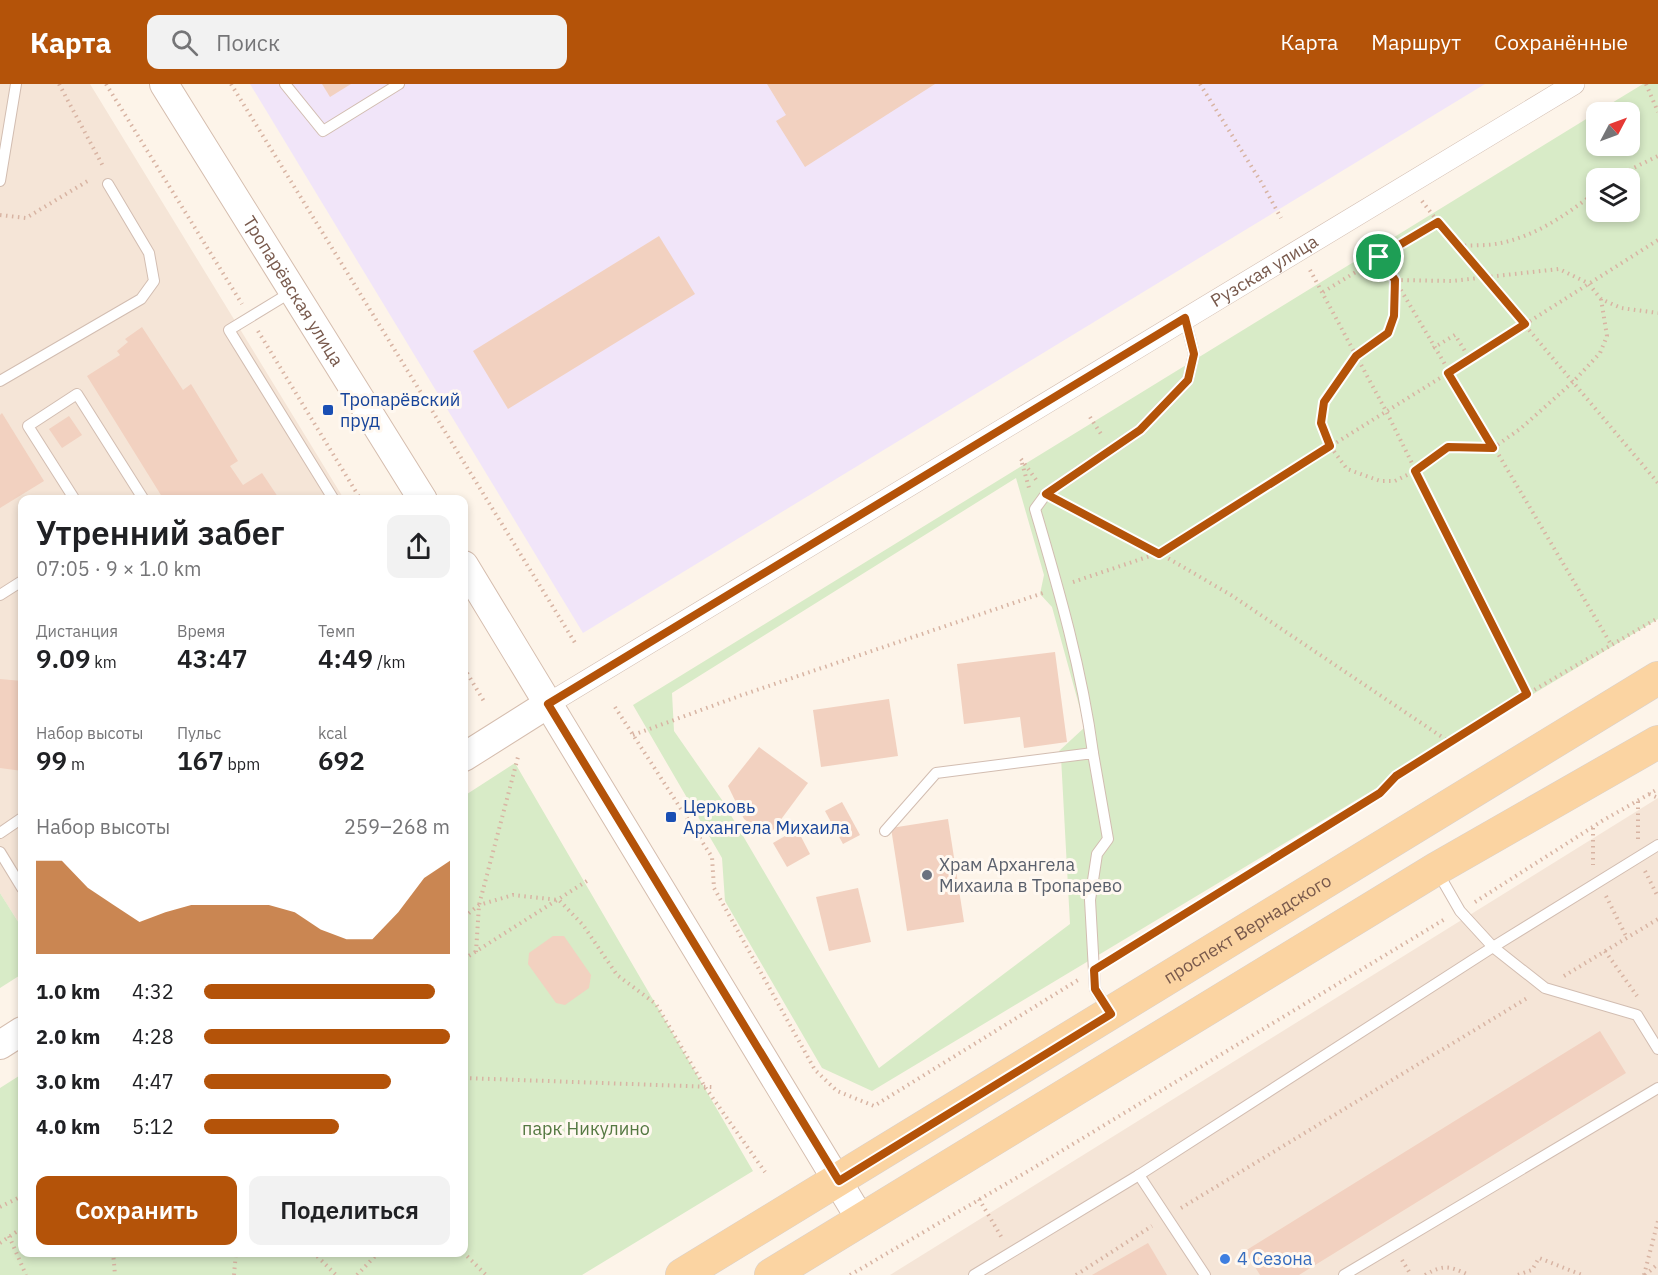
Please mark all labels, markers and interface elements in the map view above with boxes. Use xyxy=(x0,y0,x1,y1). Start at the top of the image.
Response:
search box xyxy=(147,15,567,69)
text: Карта xyxy=(30,24,111,61)
icon: search xyxy=(168,26,201,59)
text: Поиск xyxy=(216,28,280,57)
text: Карта xyxy=(1280,28,1338,56)
text: Маршрут xyxy=(1371,28,1461,56)
text: Сохранённые xyxy=(1494,28,1628,56)
north arrow xyxy=(1586,102,1640,156)
map controls xyxy=(1586,102,1640,222)
button: layers xyxy=(1586,168,1640,222)
street label: Тропарёвская улица xyxy=(238,212,349,371)
street label: Рузская улица xyxy=(1206,229,1322,312)
pin xyxy=(1353,231,1404,282)
icon: arrive xyxy=(1362,240,1395,273)
place label: Тропарёвский пруд xyxy=(340,388,460,432)
marker: Тропарёвский пруд xyxy=(321,403,335,417)
text: Утренний забег xyxy=(36,511,285,554)
button: share xyxy=(387,515,450,578)
text: 07:05 · 9 × 1.0 km xyxy=(36,555,201,582)
text: Дистанция xyxy=(36,621,118,641)
text: Время xyxy=(177,621,225,641)
text: Темп xyxy=(318,621,355,641)
text: 9.09 xyxy=(36,641,91,675)
text: 43:47 xyxy=(177,641,248,675)
text: 4:49 xyxy=(318,641,373,675)
text: km xyxy=(91,652,117,672)
text: /km xyxy=(373,652,405,672)
text: Набор высоты xyxy=(36,723,143,743)
text: Пульс xyxy=(177,723,221,743)
text: kcal xyxy=(318,723,347,743)
text: 99 xyxy=(36,743,67,777)
text: 167 xyxy=(177,743,224,777)
text: 692 xyxy=(318,743,365,777)
text: m xyxy=(67,754,85,774)
text: bpm xyxy=(224,754,260,774)
place label: Церковь Архангела Михаила xyxy=(683,795,850,839)
marker: Церковь Архангела Михаила xyxy=(664,810,678,824)
text: Набор высоты xyxy=(36,813,170,840)
text: 259–268 m xyxy=(344,813,450,840)
place label: Храм Архангела Михаила в Тропарево xyxy=(939,853,1122,897)
marker: Храм Архангела Михаила в Тропарево xyxy=(920,868,934,882)
street label: проспект Вернадского xyxy=(1159,869,1336,989)
text: 1.0 km xyxy=(36,978,100,1005)
text: 4:32 xyxy=(132,978,174,1005)
text: 2.0 km xyxy=(36,1023,100,1050)
text: 4:28 xyxy=(132,1023,174,1050)
text: 3.0 km xyxy=(36,1068,100,1095)
text: 4:47 xyxy=(132,1068,174,1095)
text: 4.0 km xyxy=(36,1113,100,1140)
text: 5:12 xyxy=(132,1113,174,1140)
park label: парк Никулино xyxy=(522,1117,650,1140)
button: Сохранить xyxy=(36,1176,237,1245)
button: Поделиться xyxy=(249,1176,450,1245)
place label: 4 Сезона xyxy=(1237,1247,1313,1270)
marker: 4 Сезона xyxy=(1218,1252,1232,1266)

